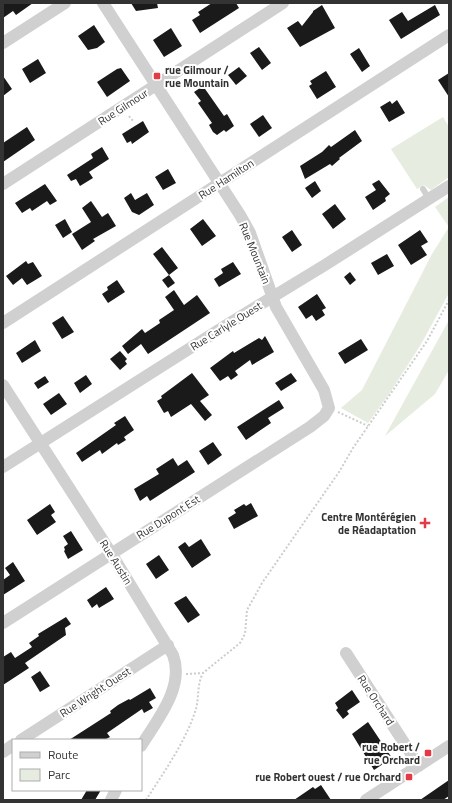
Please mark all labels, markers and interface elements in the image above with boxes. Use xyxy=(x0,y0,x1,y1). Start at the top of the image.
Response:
place label: rue Gilmour / rue Mountain xyxy=(165,62,229,91)
marker: rue Gilmour / rue Mountain xyxy=(152,71,162,81)
street label: Rue Gilmour xyxy=(95,85,151,129)
street label: Rue Hamilton xyxy=(195,155,257,203)
street label: Rue Mountain xyxy=(235,220,275,286)
street label: Rue Carlyle Ouest xyxy=(187,297,265,354)
street label: Rue Dupont Est xyxy=(133,491,203,543)
place label: Centre Montérégien de Réadaptation xyxy=(321,509,416,538)
marker: Centre Montérégien de Réadaptation xyxy=(419,517,431,529)
street label: Rue Austin xyxy=(96,536,136,588)
street label: Rue Wright Ouest xyxy=(56,663,134,721)
street label: Rue Orchard xyxy=(354,672,398,728)
legend xyxy=(12,739,142,791)
place label: rue Robert / rue Orchard xyxy=(362,739,420,768)
text: Route xyxy=(48,745,78,764)
marker: rue Robert / rue Orchard xyxy=(423,748,433,758)
text: Parc xyxy=(48,765,70,784)
place label: rue Robert ouest / rue Orchard xyxy=(255,769,401,785)
marker: rue Robert ouest / rue Orchard xyxy=(404,772,414,782)

